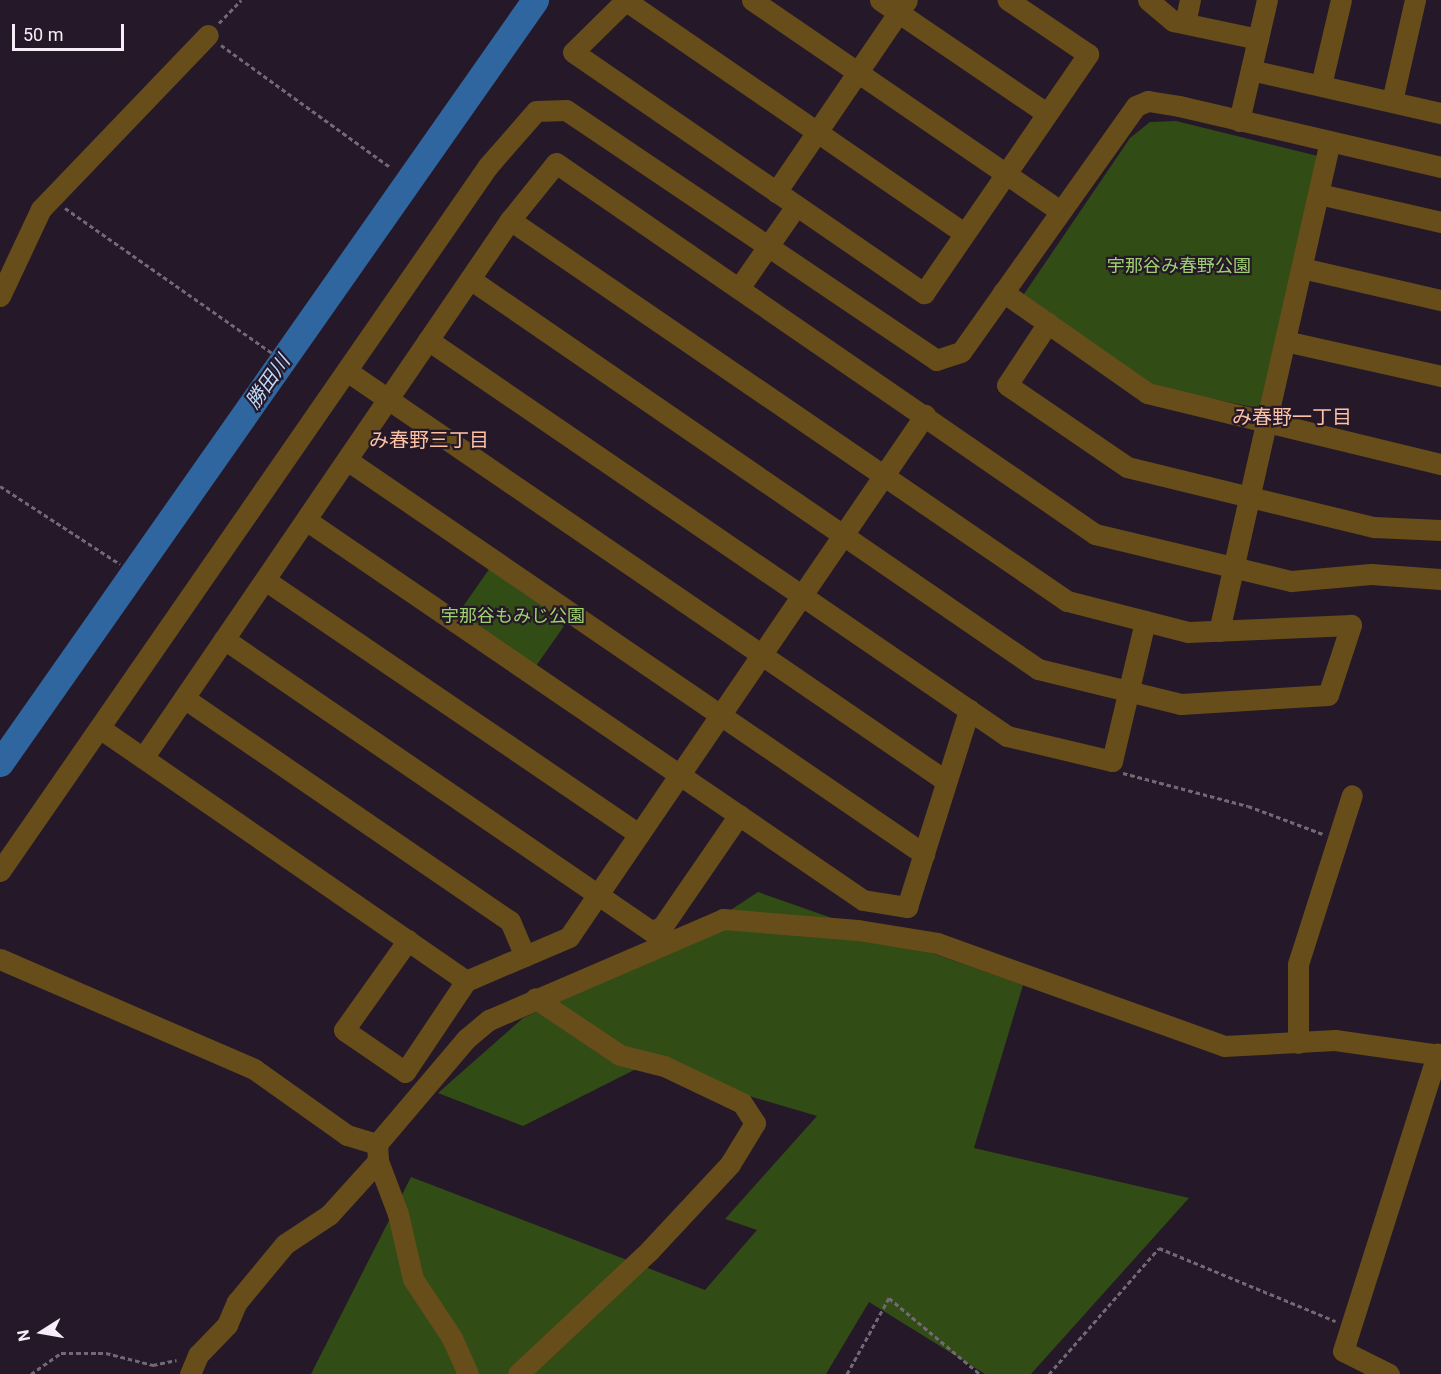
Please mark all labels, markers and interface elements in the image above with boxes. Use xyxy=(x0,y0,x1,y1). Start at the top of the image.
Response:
scale bar xyxy=(15,12,128,50)
text: 50 m xyxy=(23,24,63,45)
park label: 宇那谷み春野公園 xyxy=(1107,255,1251,277)
water label: 勝田川 xyxy=(241,351,295,413)
district label: み春野一丁目 xyxy=(1232,405,1352,429)
district label: み春野三丁目 xyxy=(369,428,489,452)
park label: 宇那谷もみじ公園 xyxy=(441,605,585,627)
north arrow xyxy=(12,1302,72,1362)
text: N xyxy=(13,1328,34,1343)

